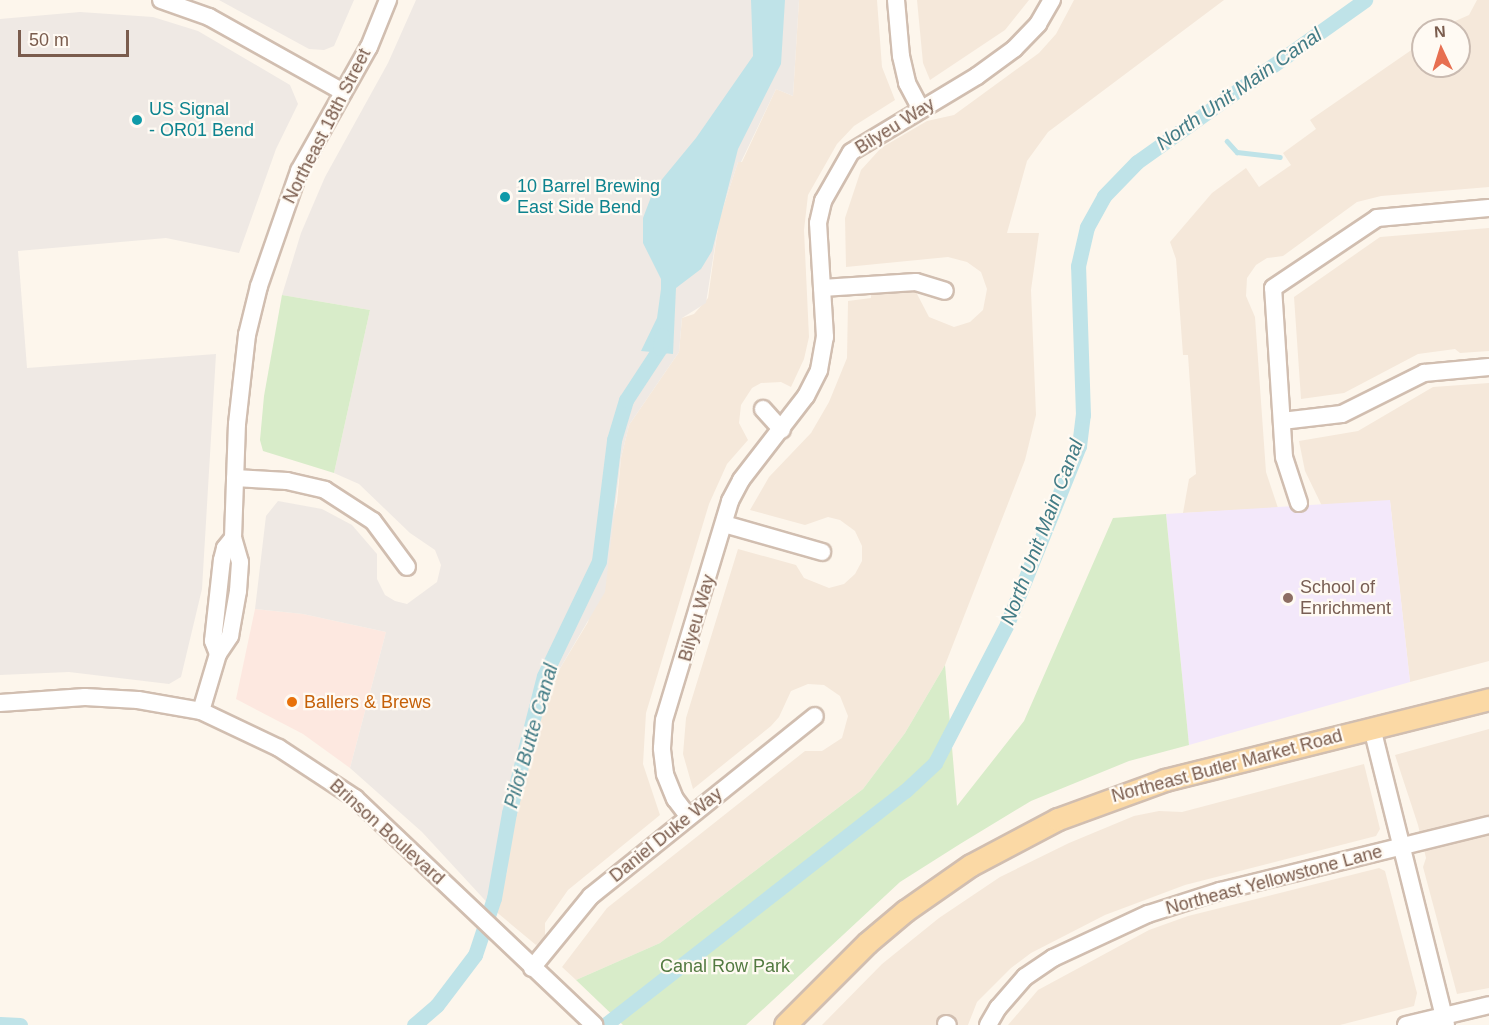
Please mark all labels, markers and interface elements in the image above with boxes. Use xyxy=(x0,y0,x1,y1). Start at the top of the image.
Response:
scale bar xyxy=(21,18,132,56)
north arrow xyxy=(1411,18,1471,78)
water label: North Unit Main Canal xyxy=(1152,23,1326,155)
text: N xyxy=(1433,23,1446,40)
text: 50 m xyxy=(29,30,69,50)
street label: Northeast 18th Street xyxy=(279,45,375,207)
street label: Bilyeu Way xyxy=(851,93,939,159)
place label: US Signal - OR01 Bend xyxy=(149,99,254,142)
marker: US Signal - OR01 Bend xyxy=(130,113,144,127)
place label: 10 Barrel Brewing East Side Bend xyxy=(517,176,660,219)
marker: 10 Barrel Brewing East Side Bend xyxy=(498,190,512,204)
water label: North Unit Main Canal xyxy=(996,436,1088,628)
street label: Bilyeu Way xyxy=(674,572,720,664)
place label: School of Enrichment xyxy=(1300,577,1391,620)
marker: School of Enrichment xyxy=(1281,591,1295,605)
water label: Pilot Butte Canal xyxy=(499,661,563,811)
place label: Ballers & Brews xyxy=(304,691,431,713)
marker: Ballers & Brews xyxy=(285,695,299,709)
street label: Northeast Butler Market Road xyxy=(1109,725,1345,807)
street label: Brinson Boulevard xyxy=(325,775,449,889)
street label: Daniel Duke Way xyxy=(605,783,727,887)
street label: Northeast Yellowstone Lane xyxy=(1163,841,1385,919)
park label: Canal Row Park xyxy=(660,955,790,977)

